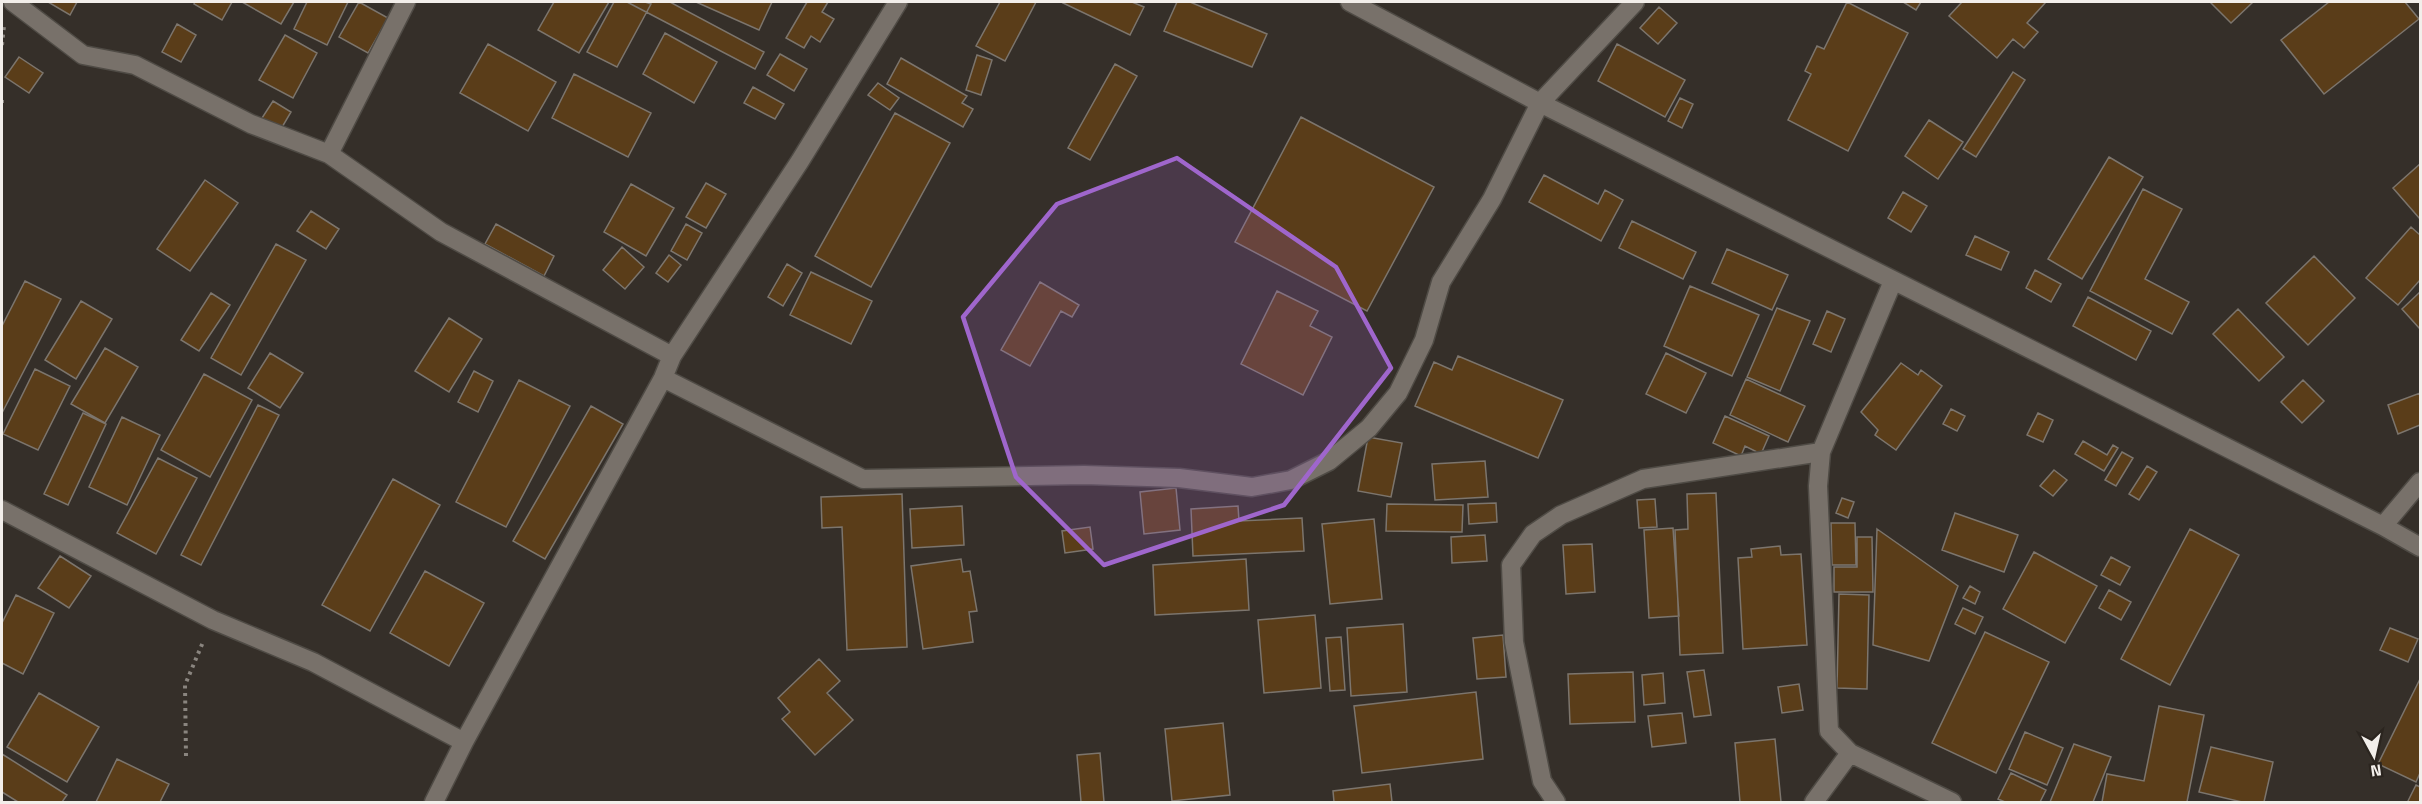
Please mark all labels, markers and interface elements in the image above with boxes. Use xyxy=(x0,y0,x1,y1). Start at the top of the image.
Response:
north arrow xyxy=(2344,726,2404,786)
text: N xyxy=(2369,758,2383,784)

